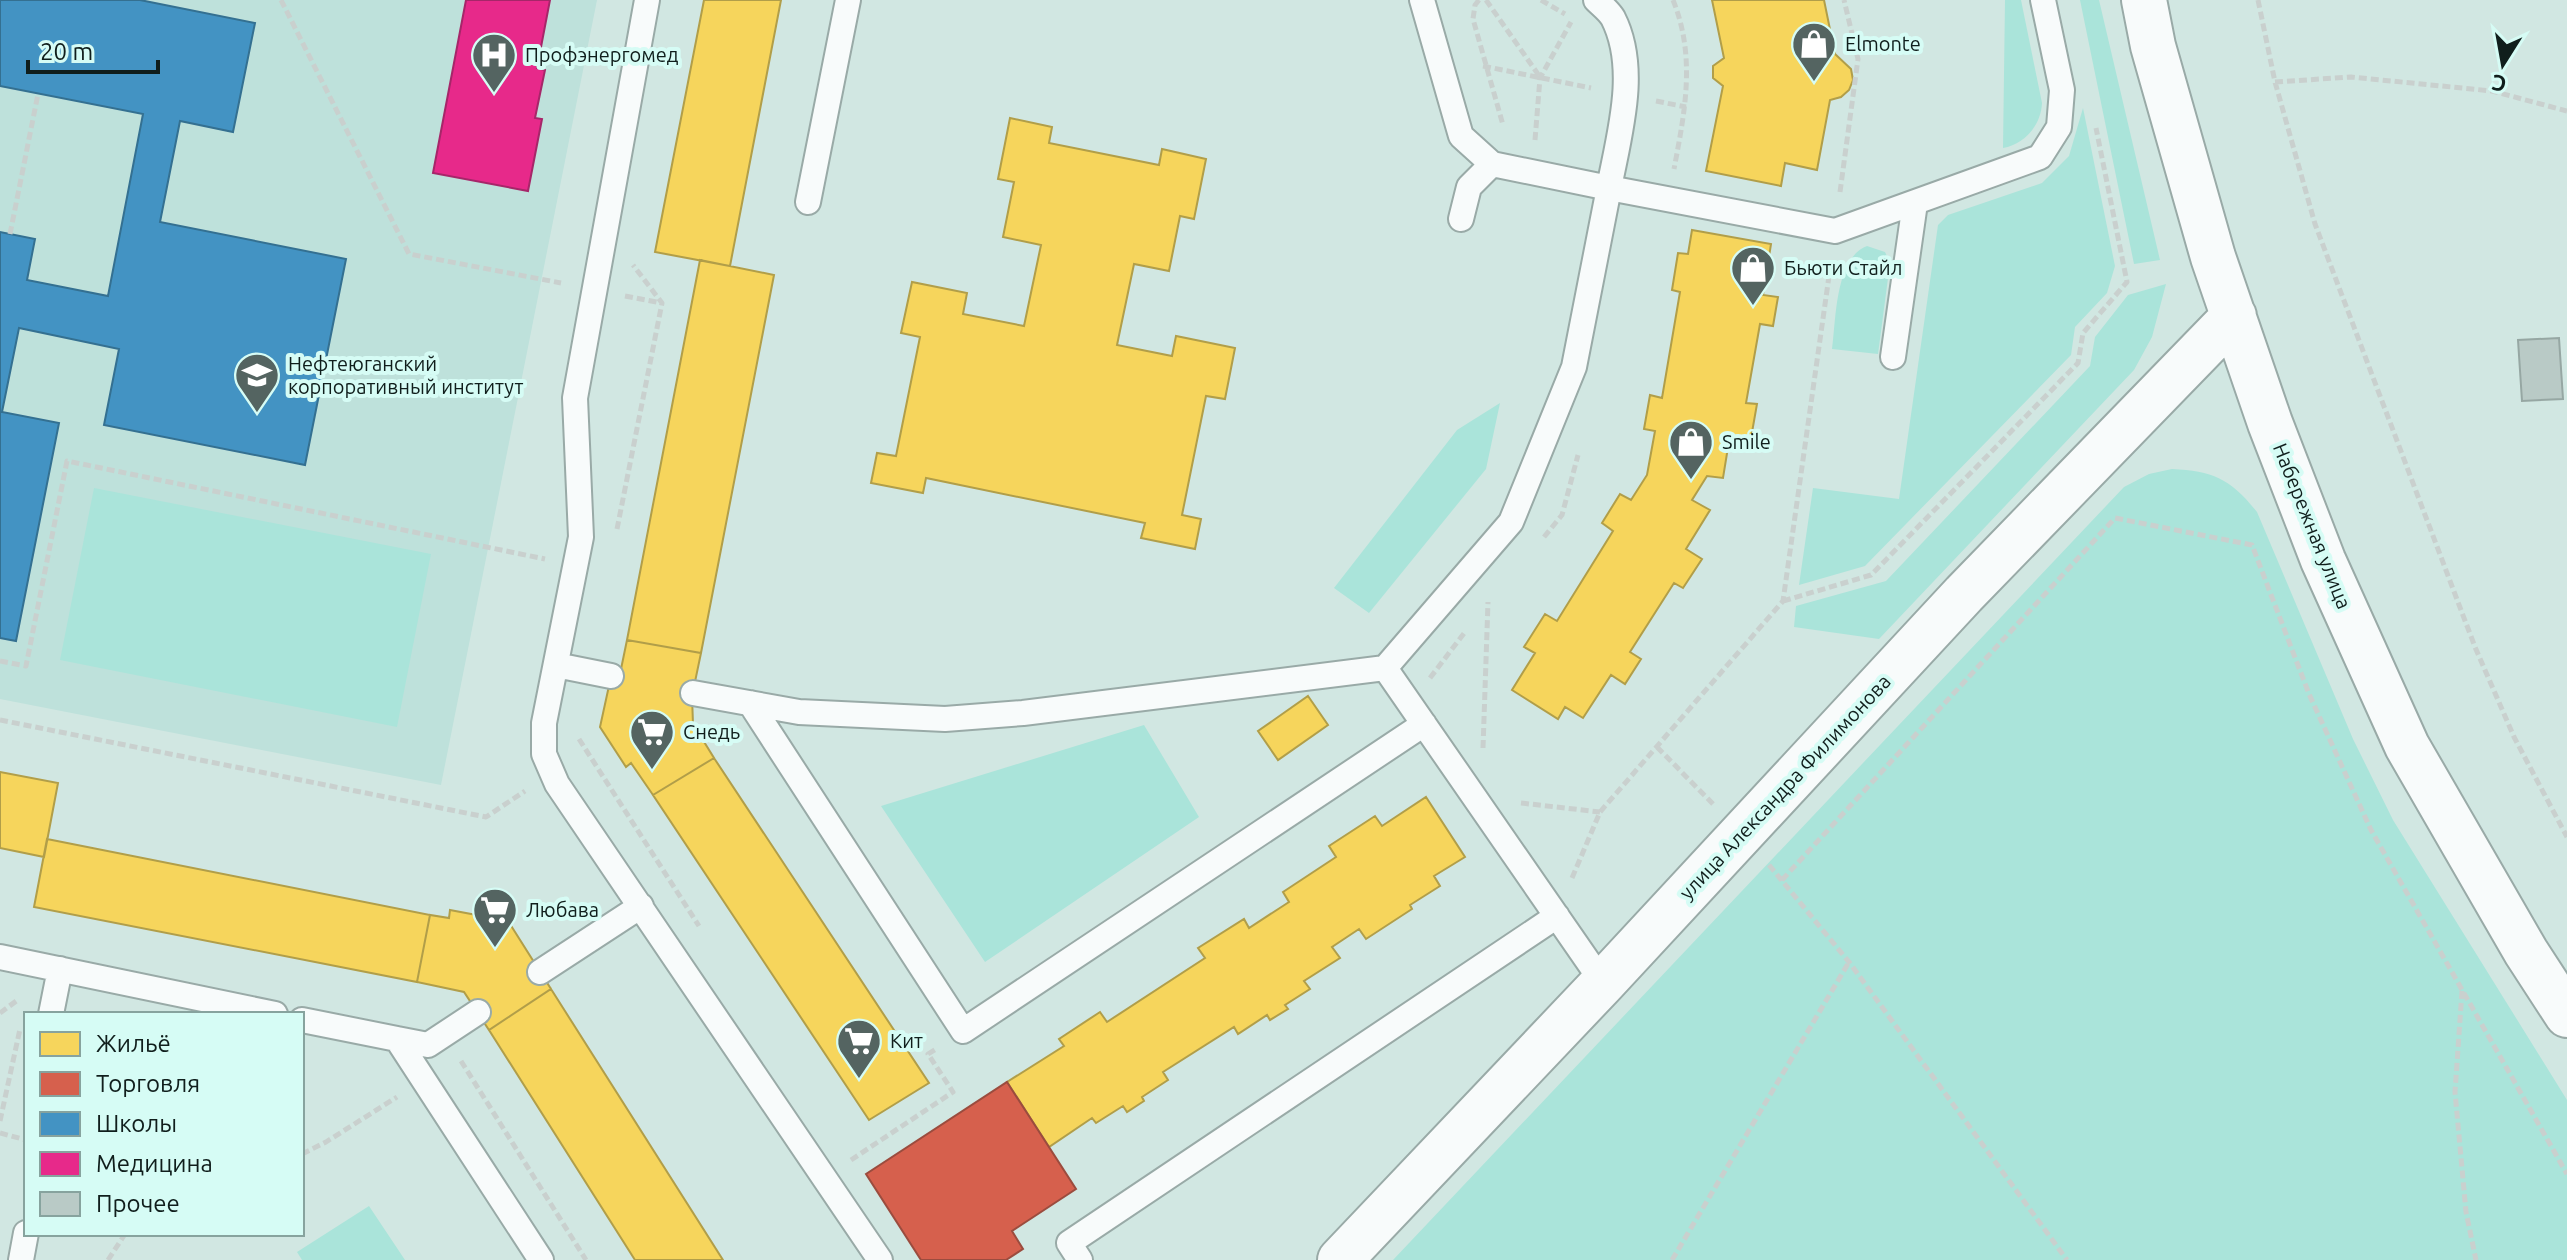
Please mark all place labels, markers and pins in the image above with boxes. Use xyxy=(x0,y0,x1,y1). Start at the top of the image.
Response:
shop icon: Elmonte xyxy=(1790,20,1838,83)
hospital icon: Профэнергомед xyxy=(470,31,518,94)
place label: Elmonte xyxy=(1845,32,1921,55)
place label: Профэнергомед xyxy=(525,43,679,66)
shop icon: Бьюти Стайл xyxy=(1729,244,1777,307)
place label: Бьюти Стайл xyxy=(1784,256,1902,279)
school or university icon: Нефтеюганский корпоративный институт xyxy=(233,351,281,414)
place label: Нефтеюганский корпоративный институт xyxy=(288,352,523,398)
shop icon: Smile xyxy=(1667,418,1715,481)
place label: Smile xyxy=(1722,430,1771,453)
supermarket icon: Снедь xyxy=(628,708,676,771)
place label: Снедь xyxy=(683,720,740,743)
supermarket icon: Любава xyxy=(471,886,519,949)
place label: Любава xyxy=(526,898,599,921)
supermarket icon: Кит xyxy=(835,1017,883,1080)
place label: Кит xyxy=(890,1029,923,1052)

